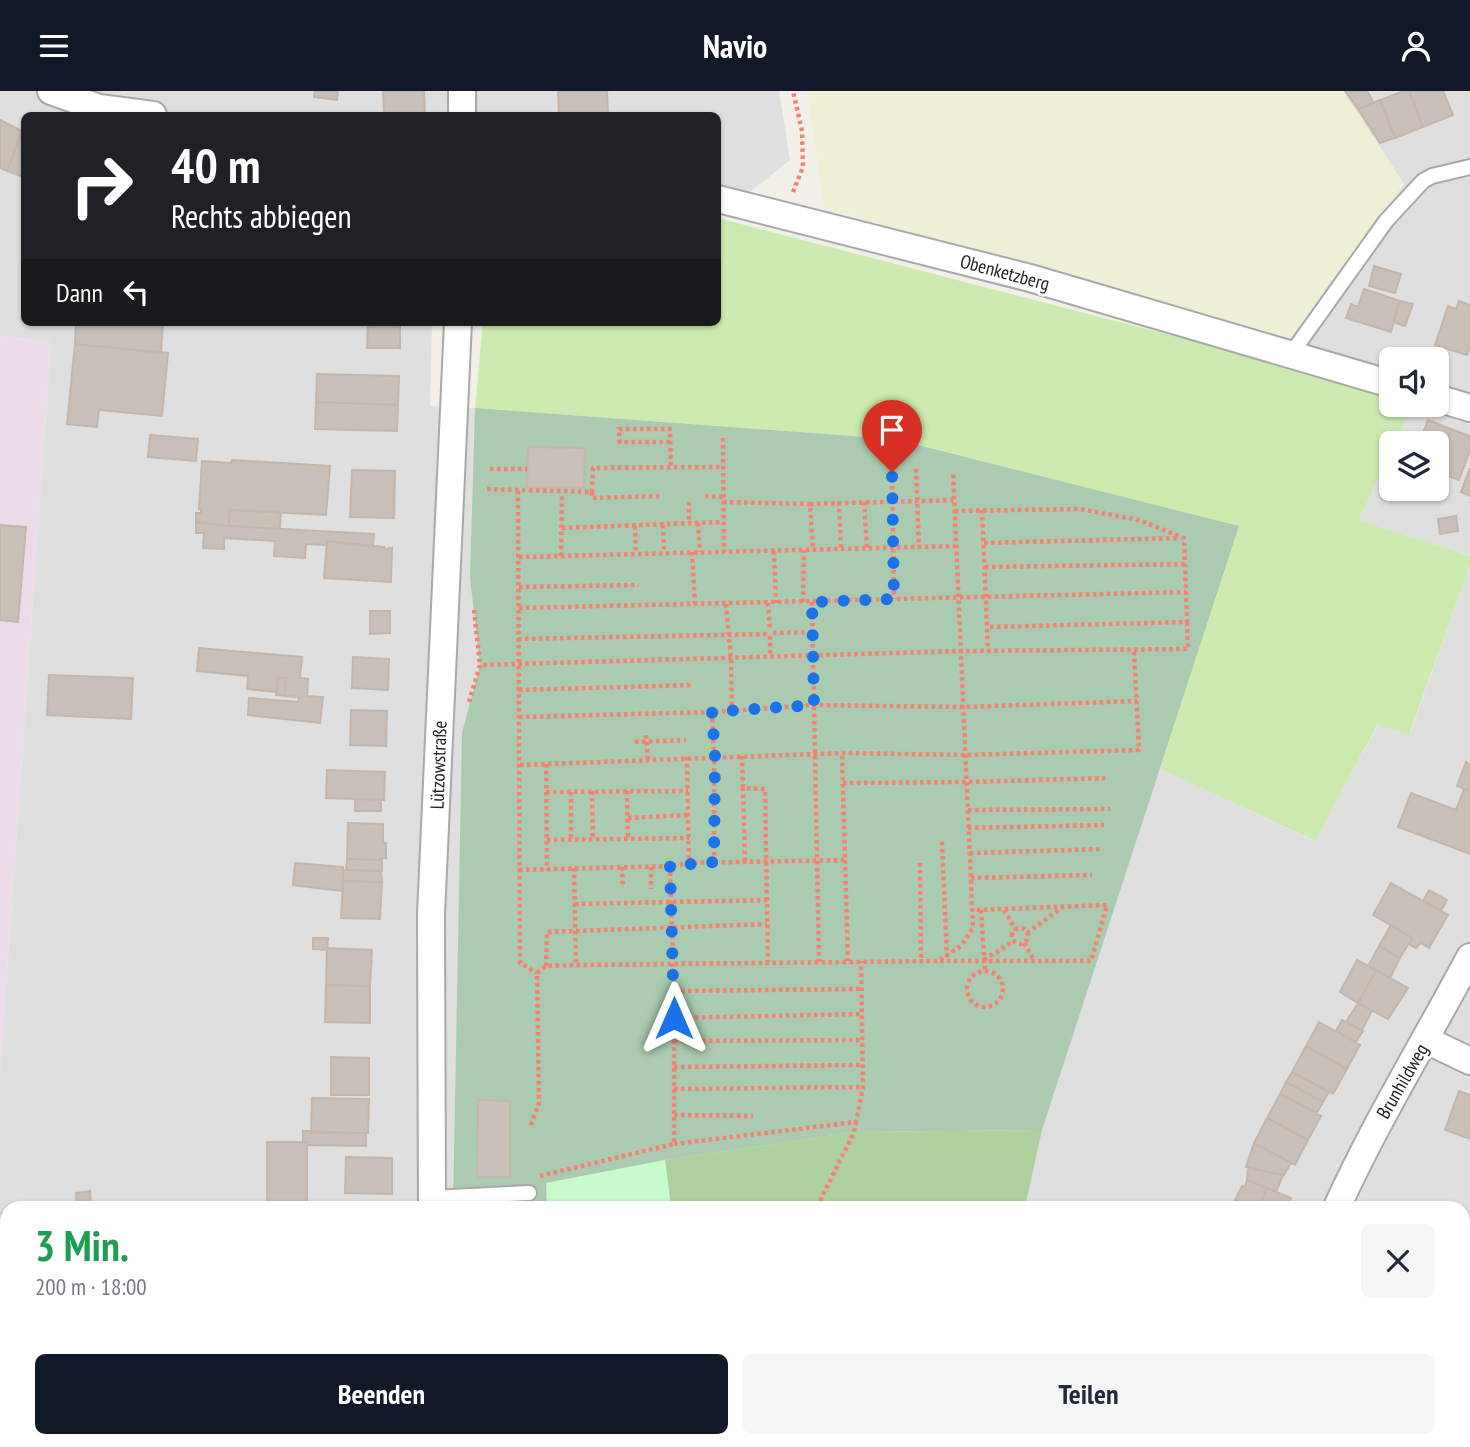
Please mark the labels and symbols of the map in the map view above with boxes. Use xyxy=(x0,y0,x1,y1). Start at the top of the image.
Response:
street label: Obenketzberg xyxy=(958,249,1052,295)
pin xyxy=(862,400,922,472)
street label: Lützowstraße xyxy=(424,720,452,810)
position arrow xyxy=(637,981,711,1055)
street label: Brunhildweg xyxy=(1371,1039,1433,1123)

